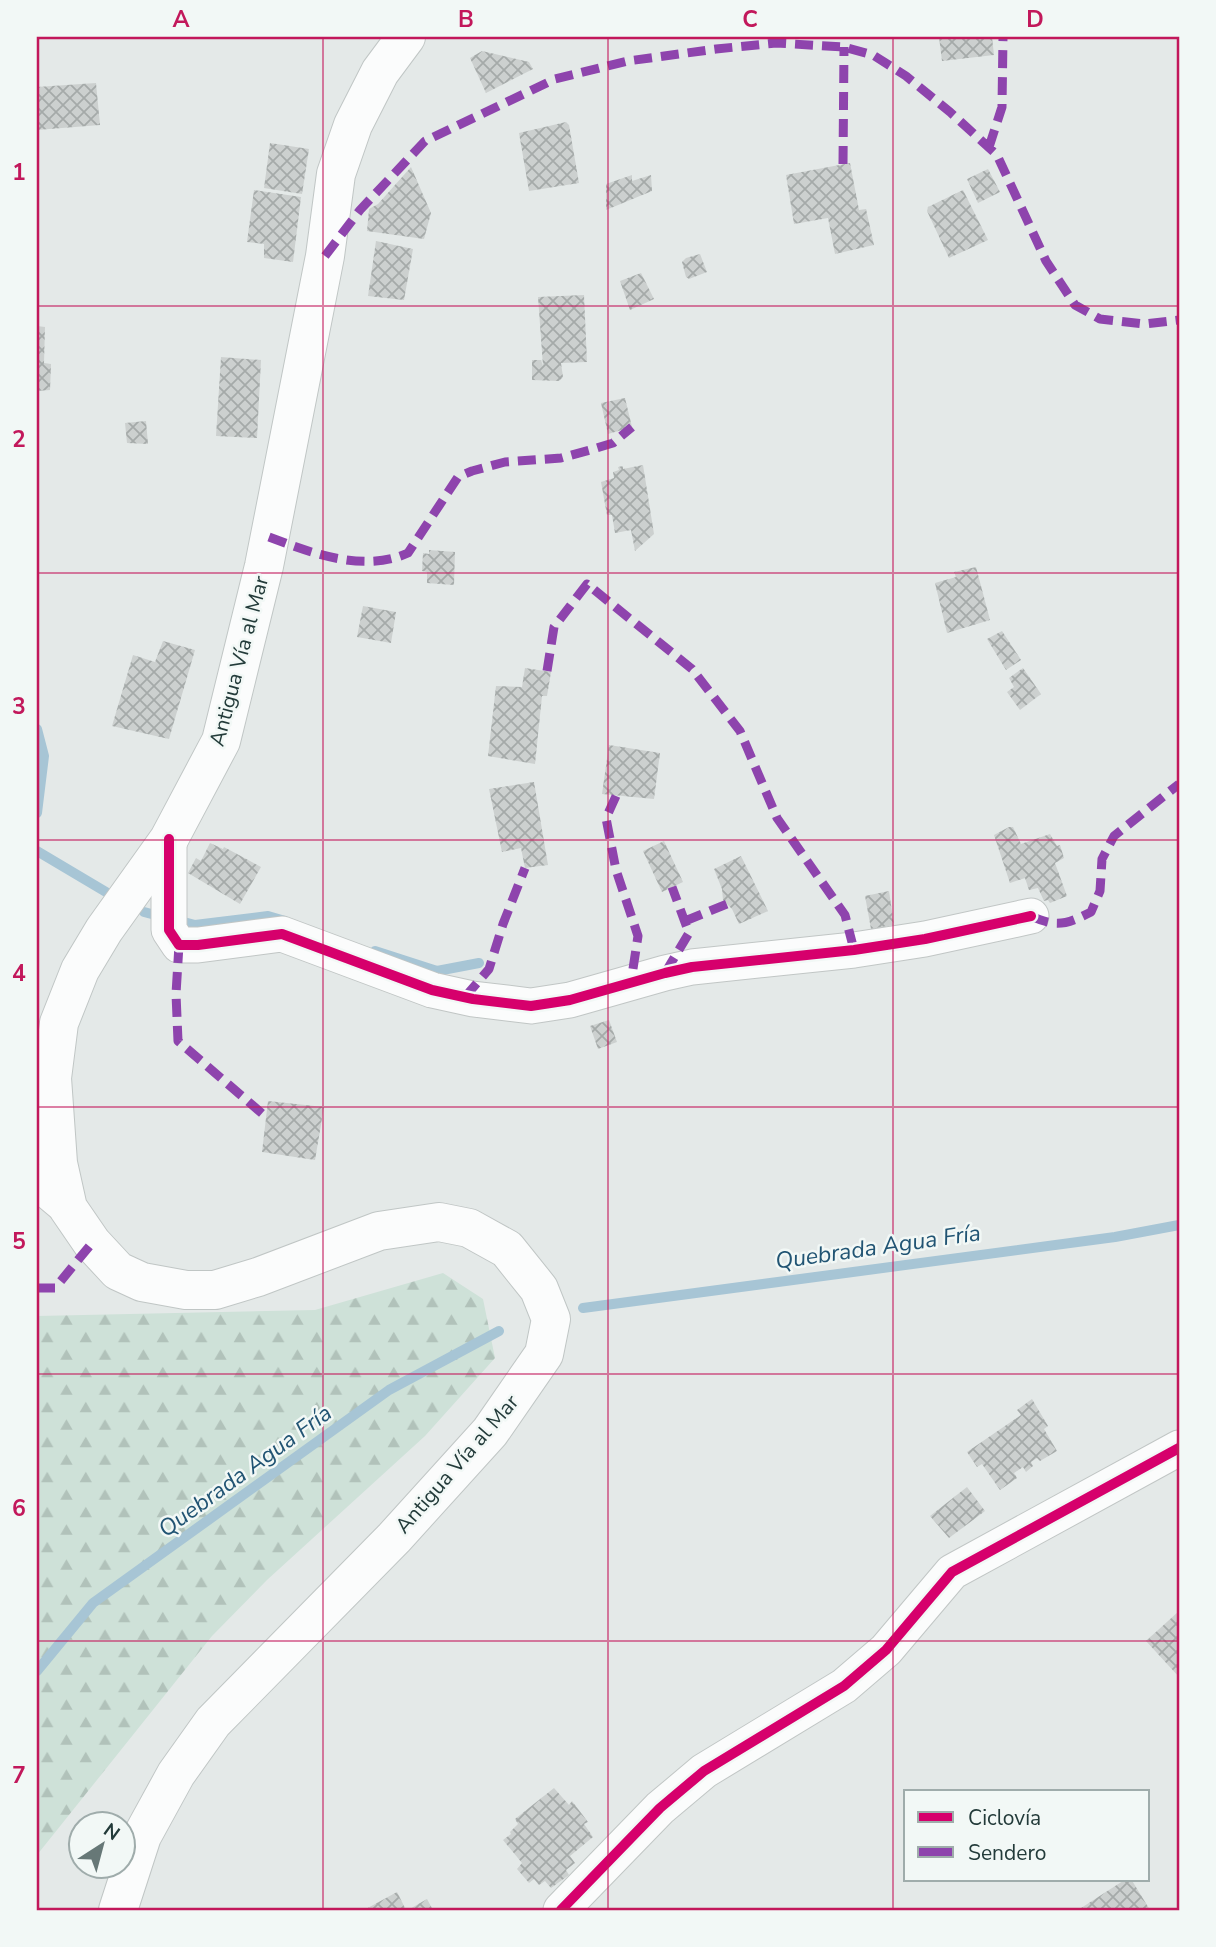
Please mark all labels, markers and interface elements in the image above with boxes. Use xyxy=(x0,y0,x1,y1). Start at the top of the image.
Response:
text: A xyxy=(172,4,190,35)
text: B xyxy=(458,4,474,35)
text: C xyxy=(742,4,758,35)
text: D xyxy=(1026,4,1044,35)
text: 1 xyxy=(12,157,26,188)
text: 2 xyxy=(12,424,26,455)
street label: Antigua Vía al Mar xyxy=(203,572,275,749)
text: 3 xyxy=(12,691,26,722)
text: 4 xyxy=(12,958,26,989)
water label: Quebrada Agua Fría xyxy=(773,1217,983,1277)
text: 5 xyxy=(12,1226,26,1257)
street label: Antigua Vía al Mar xyxy=(389,1388,525,1539)
water label: Quebrada Agua Fría xyxy=(152,1398,338,1544)
text: 6 xyxy=(12,1493,26,1524)
text: 7 xyxy=(12,1760,26,1791)
legend xyxy=(904,1790,1150,1881)
text: Ciclovía xyxy=(968,1804,1041,1832)
north arrow xyxy=(66,1811,136,1881)
text: N xyxy=(98,1817,125,1847)
text: Sendero xyxy=(968,1839,1047,1867)

